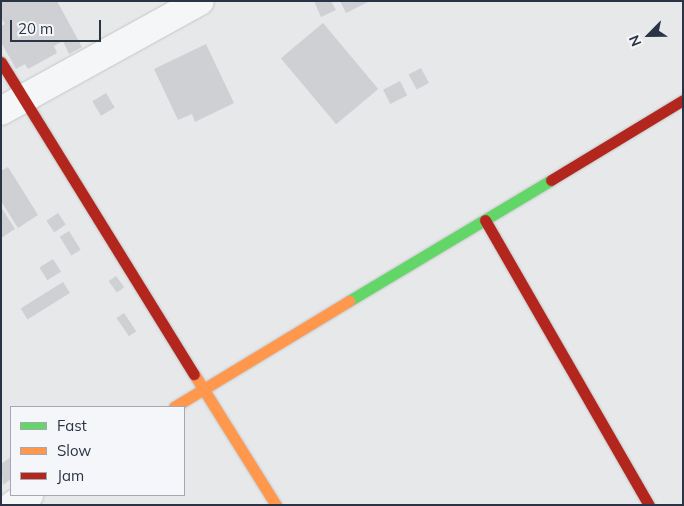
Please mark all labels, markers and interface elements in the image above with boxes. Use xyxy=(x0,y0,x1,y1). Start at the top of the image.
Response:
scale bar xyxy=(12,10,104,42)
north arrow xyxy=(624,10,674,60)
text: 20 m xyxy=(18,19,53,38)
text: N xyxy=(625,32,646,49)
legend xyxy=(10,406,185,496)
text: Fast xyxy=(57,416,87,435)
text: Slow xyxy=(57,441,91,460)
text: Jam xyxy=(57,466,84,485)

